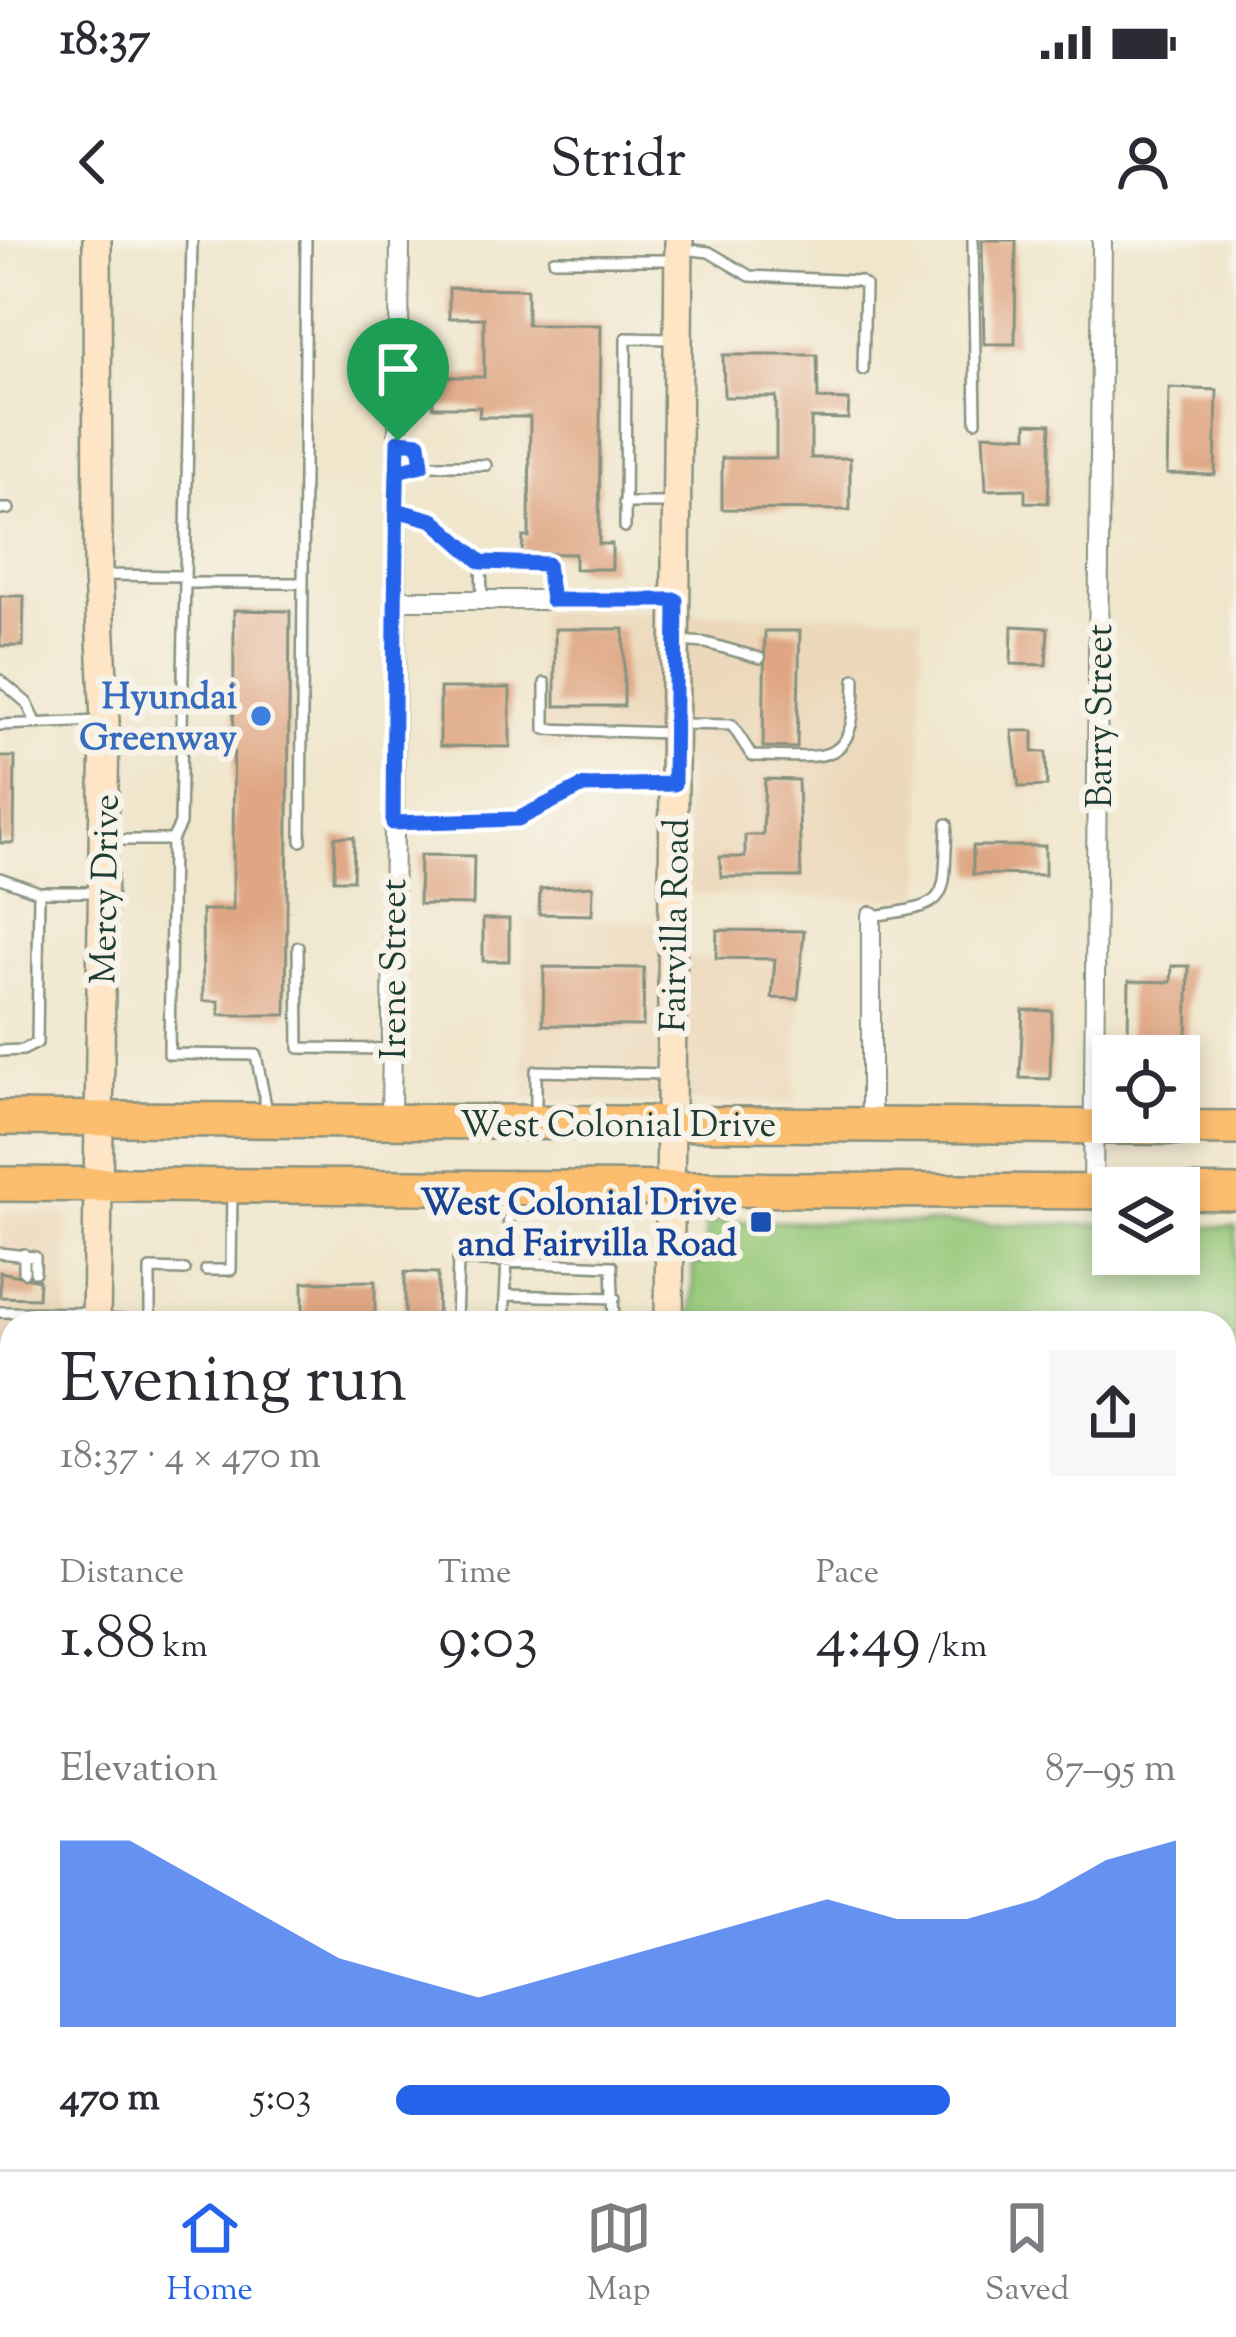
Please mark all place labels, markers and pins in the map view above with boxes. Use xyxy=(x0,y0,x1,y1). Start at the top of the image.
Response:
pin xyxy=(347,318,449,441)
place label: Hyundai Greenway xyxy=(79,673,237,766)
marker: Hyundai Greenway xyxy=(248,703,274,729)
place label: West Colonial Drive and Fairvilla Road xyxy=(420,1179,738,1272)
marker: West Colonial Drive and Fairvilla Road xyxy=(748,1209,774,1235)

